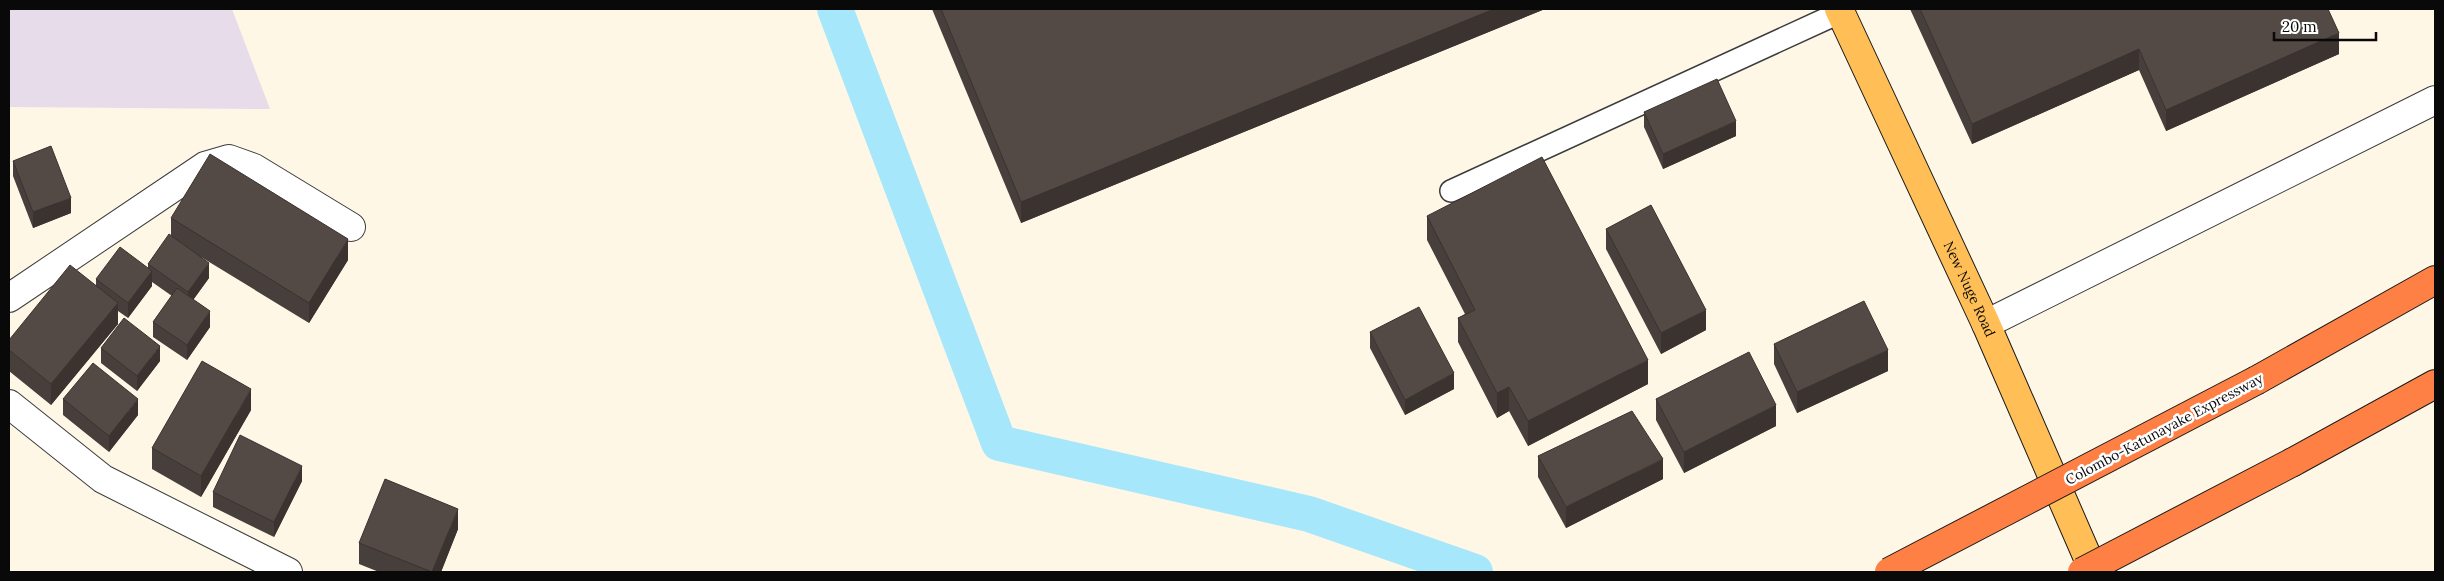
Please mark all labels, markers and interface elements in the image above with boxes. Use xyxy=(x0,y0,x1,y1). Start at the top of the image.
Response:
scale bar xyxy=(2274,10,2376,42)
text: 20 m xyxy=(2282,17,2317,36)
street label: New Nuge Road xyxy=(1940,238,1999,340)
street label: Colombo-Katunayake Expressway xyxy=(2062,369,2266,489)

